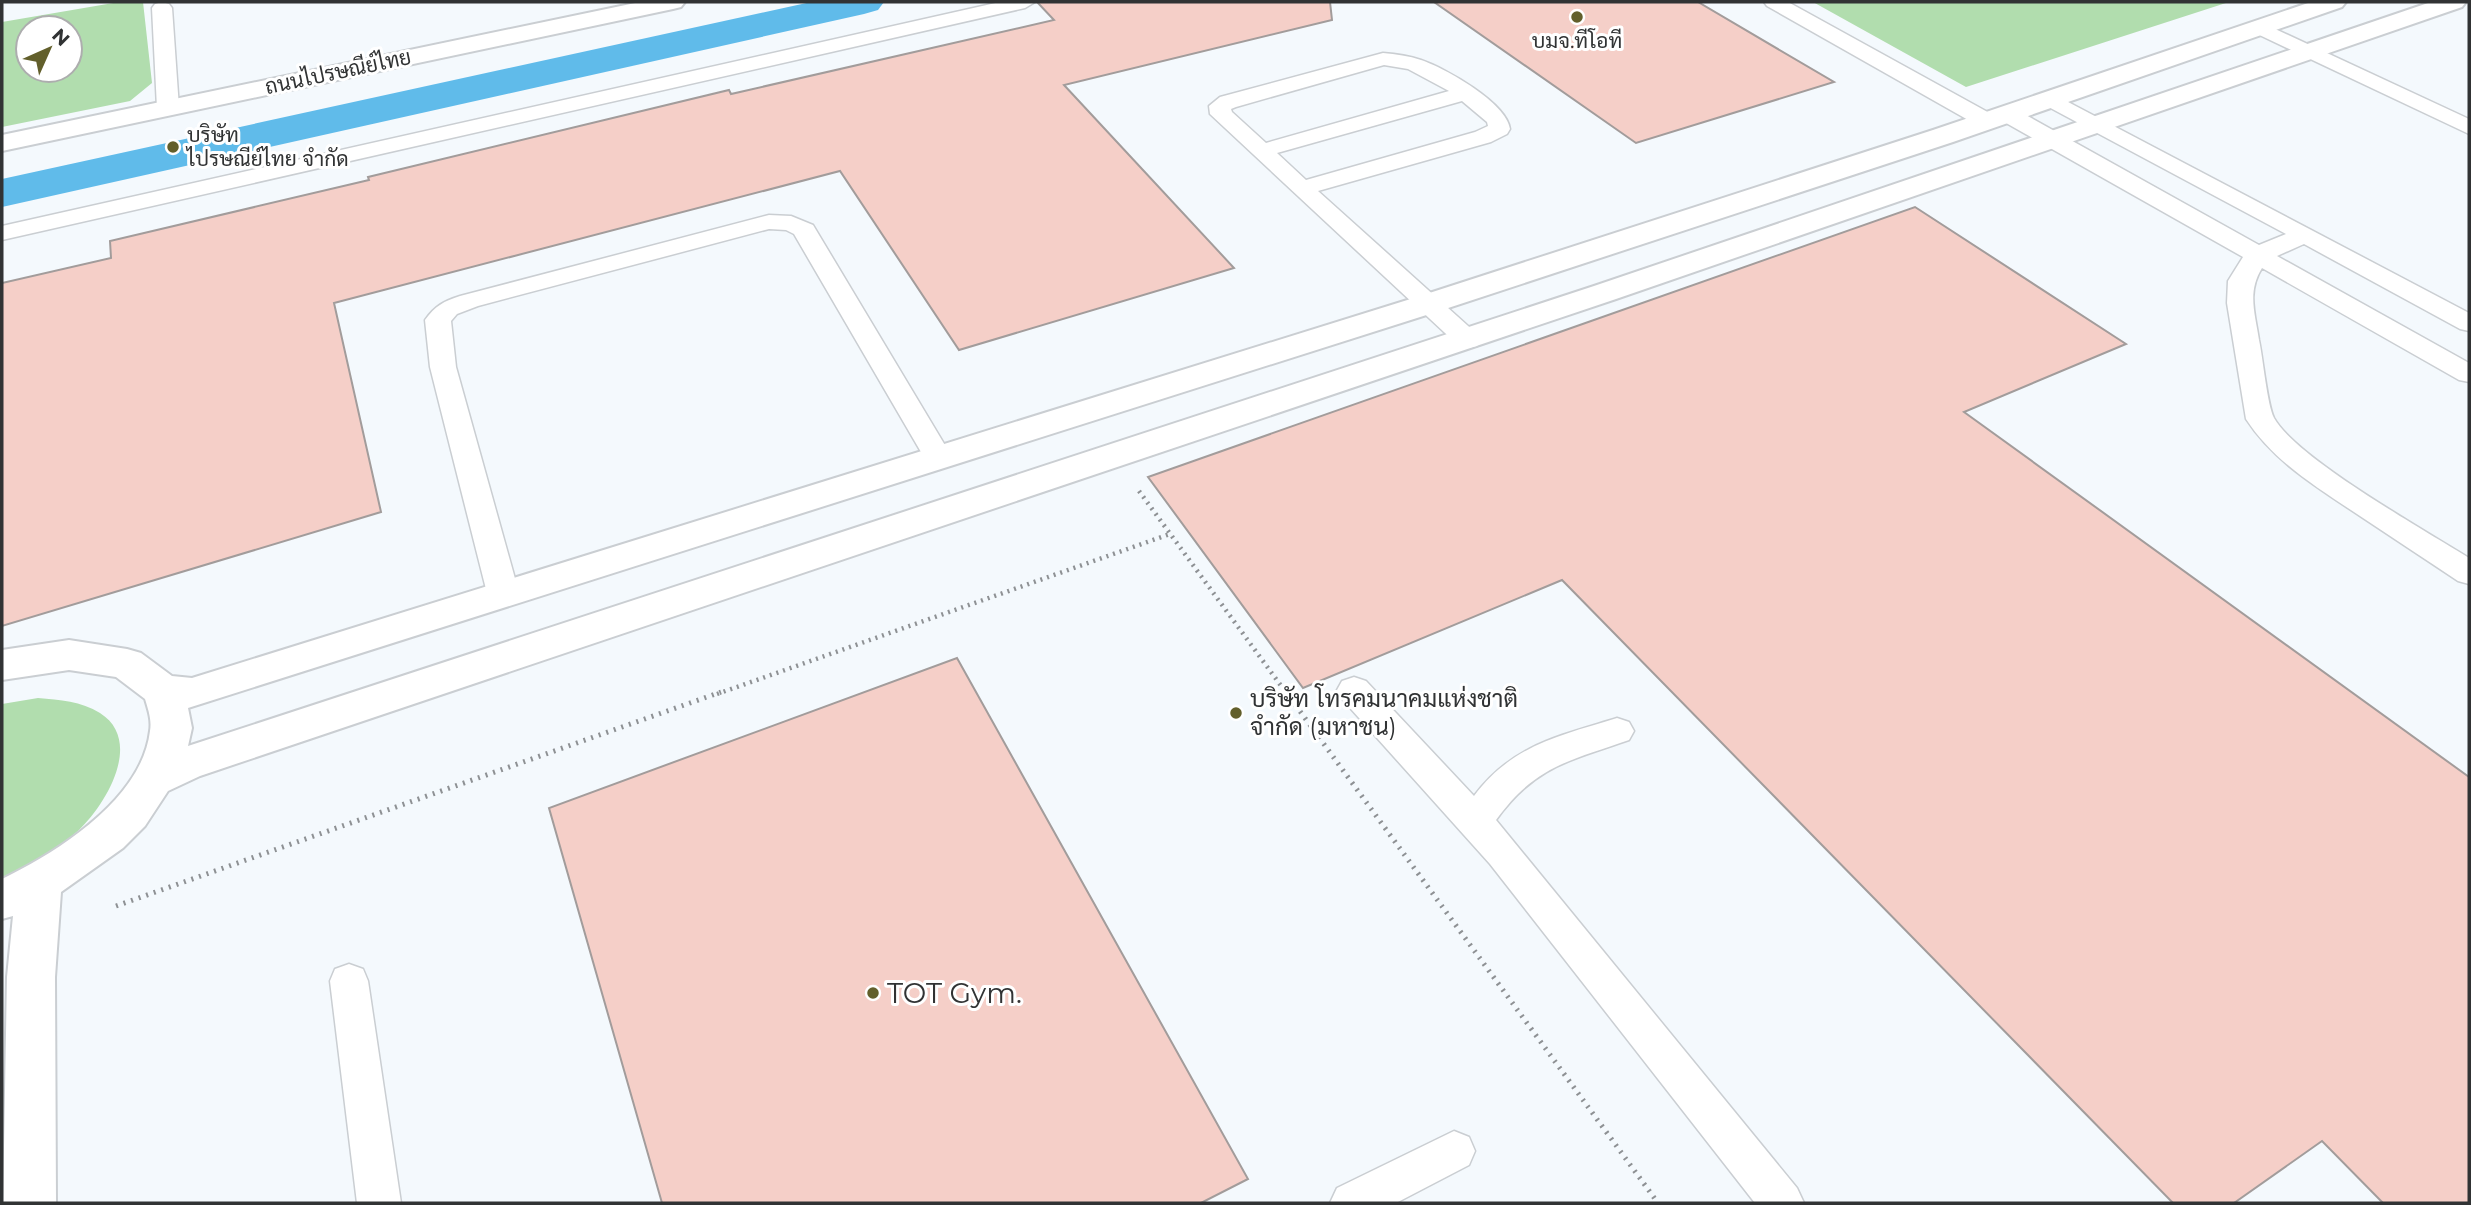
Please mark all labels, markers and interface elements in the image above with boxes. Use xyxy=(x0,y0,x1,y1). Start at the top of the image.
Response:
marker: บมจ.ทีโอที xyxy=(1569,9,1585,25)
north arrow xyxy=(14,14,84,84)
text: N xyxy=(47,24,74,51)
place label: บมจ.ทีโอที xyxy=(1532,28,1622,53)
street label: ถนนไปรษณีย์ไทย xyxy=(262,43,413,99)
place label: บริษัท ไปรษณีย์ไทย จำกัด xyxy=(185,122,349,171)
marker: บริษัท ไปรษณีย์ไทย จำกัด xyxy=(165,139,181,155)
place label: บริษัท โทรคมนาคมแห่งชาติ จำกัด (มหาชน) xyxy=(1250,683,1518,741)
marker: บริษัท โทรคมนาคมแห่งชาติ จำกัด (มหาชน) xyxy=(1228,705,1244,721)
place label: TOT Gym. xyxy=(887,976,1022,1010)
marker: TOT Gym. xyxy=(865,985,881,1001)

